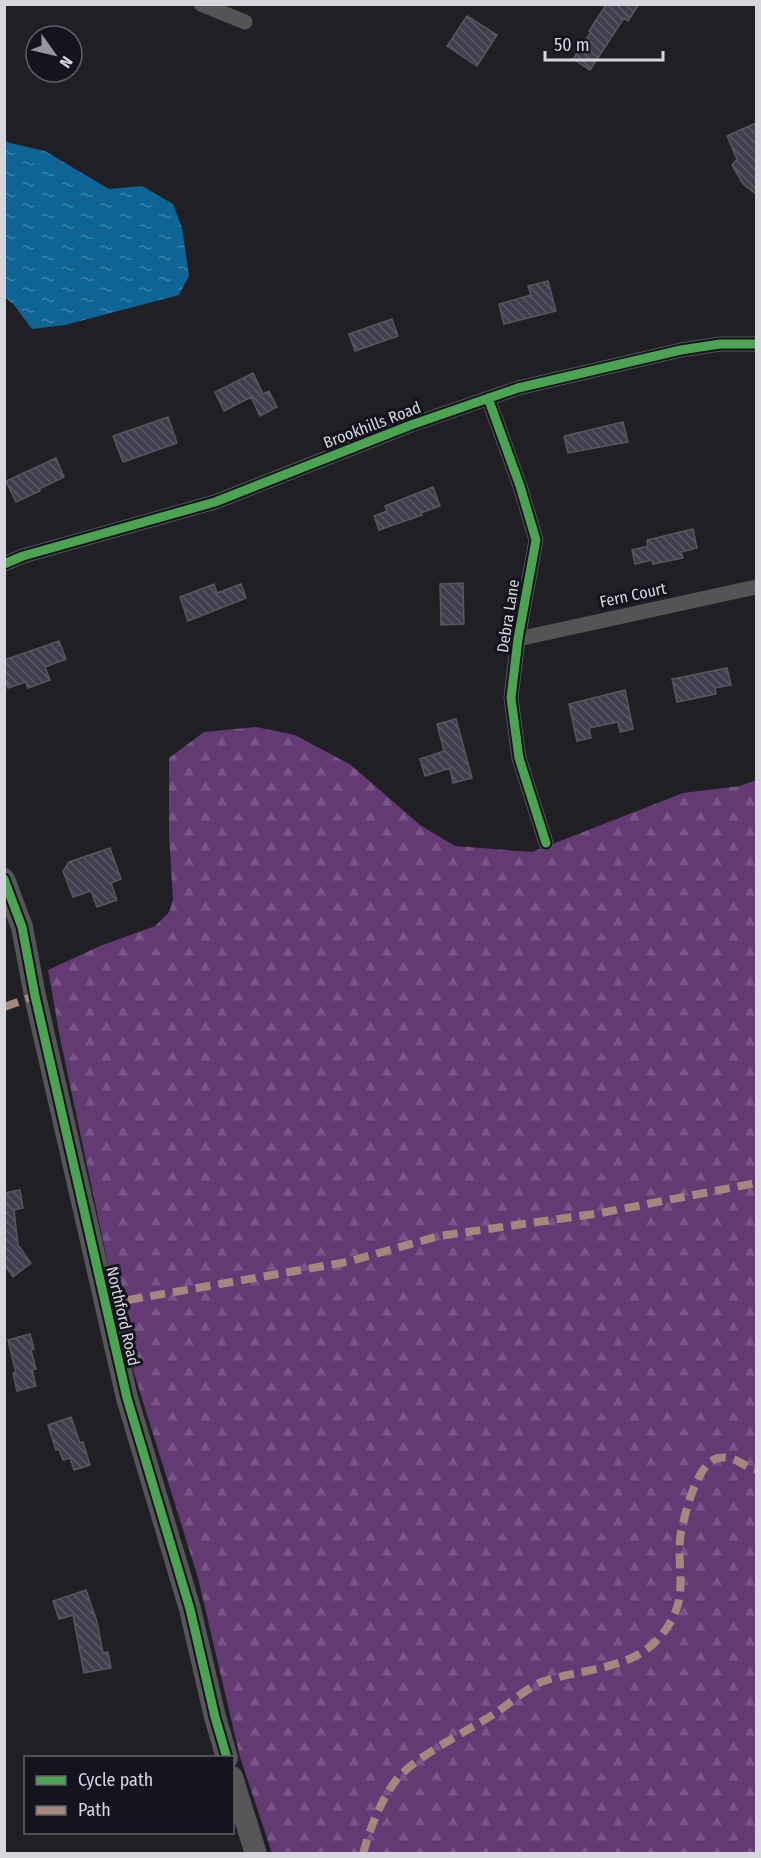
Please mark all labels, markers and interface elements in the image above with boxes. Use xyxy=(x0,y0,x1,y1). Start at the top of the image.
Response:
north arrow xyxy=(24,24,84,84)
scale bar xyxy=(545,24,664,62)
text: 50 m xyxy=(554,34,590,56)
text: N xyxy=(55,53,77,71)
street label: Brookhills Road xyxy=(321,398,423,452)
street label: Debra Lane xyxy=(493,578,523,654)
street label: Fern Court xyxy=(598,579,669,611)
street label: Northford Road xyxy=(102,1265,144,1367)
legend xyxy=(24,1756,234,1834)
text: Cycle path xyxy=(78,1769,153,1791)
text: Path xyxy=(78,1799,111,1821)

